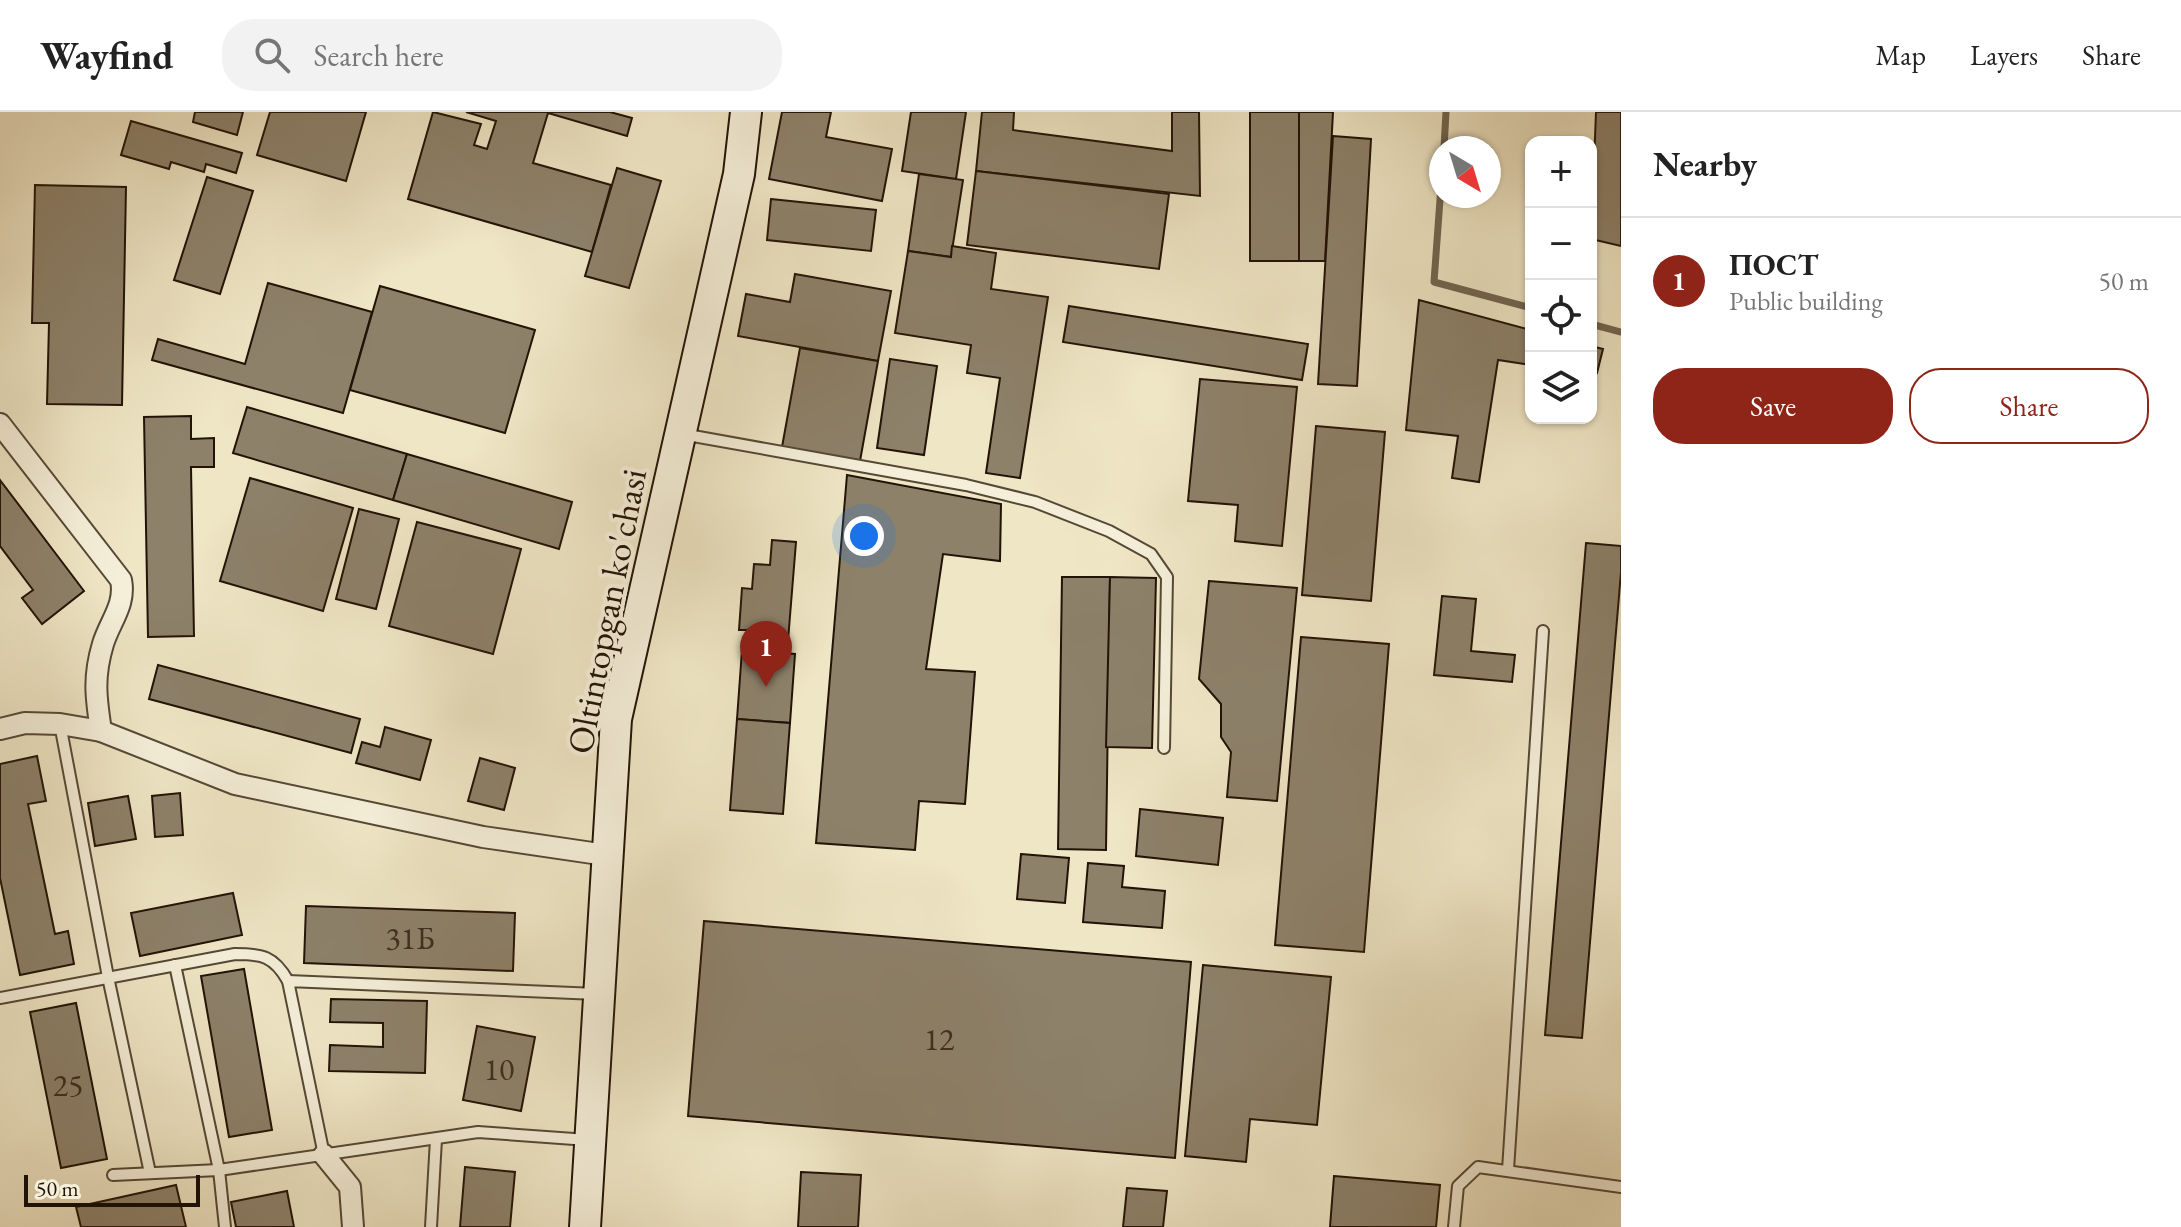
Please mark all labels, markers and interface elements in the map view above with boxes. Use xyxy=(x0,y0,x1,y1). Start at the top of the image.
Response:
search box xyxy=(222,19,782,91)
text: Wayfind xyxy=(40,31,174,80)
icon: search xyxy=(250,33,294,77)
text: Search here xyxy=(314,36,444,75)
text: Map xyxy=(1876,37,1926,73)
text: Layers xyxy=(1970,37,2038,73)
text: Share xyxy=(2082,37,2141,73)
north arrow xyxy=(1429,136,1501,208)
map controls xyxy=(1525,136,1597,424)
button: + xyxy=(1525,136,1597,208)
text: Nearby xyxy=(1653,142,1757,186)
button: − xyxy=(1525,208,1597,280)
text: ПОСТ xyxy=(1729,245,1818,284)
text: 1 xyxy=(1672,264,1686,298)
text: 50 m xyxy=(2099,264,2149,298)
button: locate xyxy=(1525,280,1597,352)
text: Public building xyxy=(1729,284,1883,318)
button: layers xyxy=(1525,352,1597,424)
button: Save xyxy=(1653,368,1893,444)
button: Share xyxy=(1909,368,2149,444)
street label: Oltintopgan ko'chasi xyxy=(556,465,657,758)
your location xyxy=(844,516,884,556)
pin: 1 xyxy=(740,621,792,687)
house number: 31Б xyxy=(385,917,435,959)
house number: 12 xyxy=(924,1018,955,1060)
house number: 10 xyxy=(484,1048,514,1090)
house number: 25 xyxy=(53,1064,83,1106)
scale bar xyxy=(24,1171,200,1207)
text: 50 m xyxy=(36,1174,79,1203)

